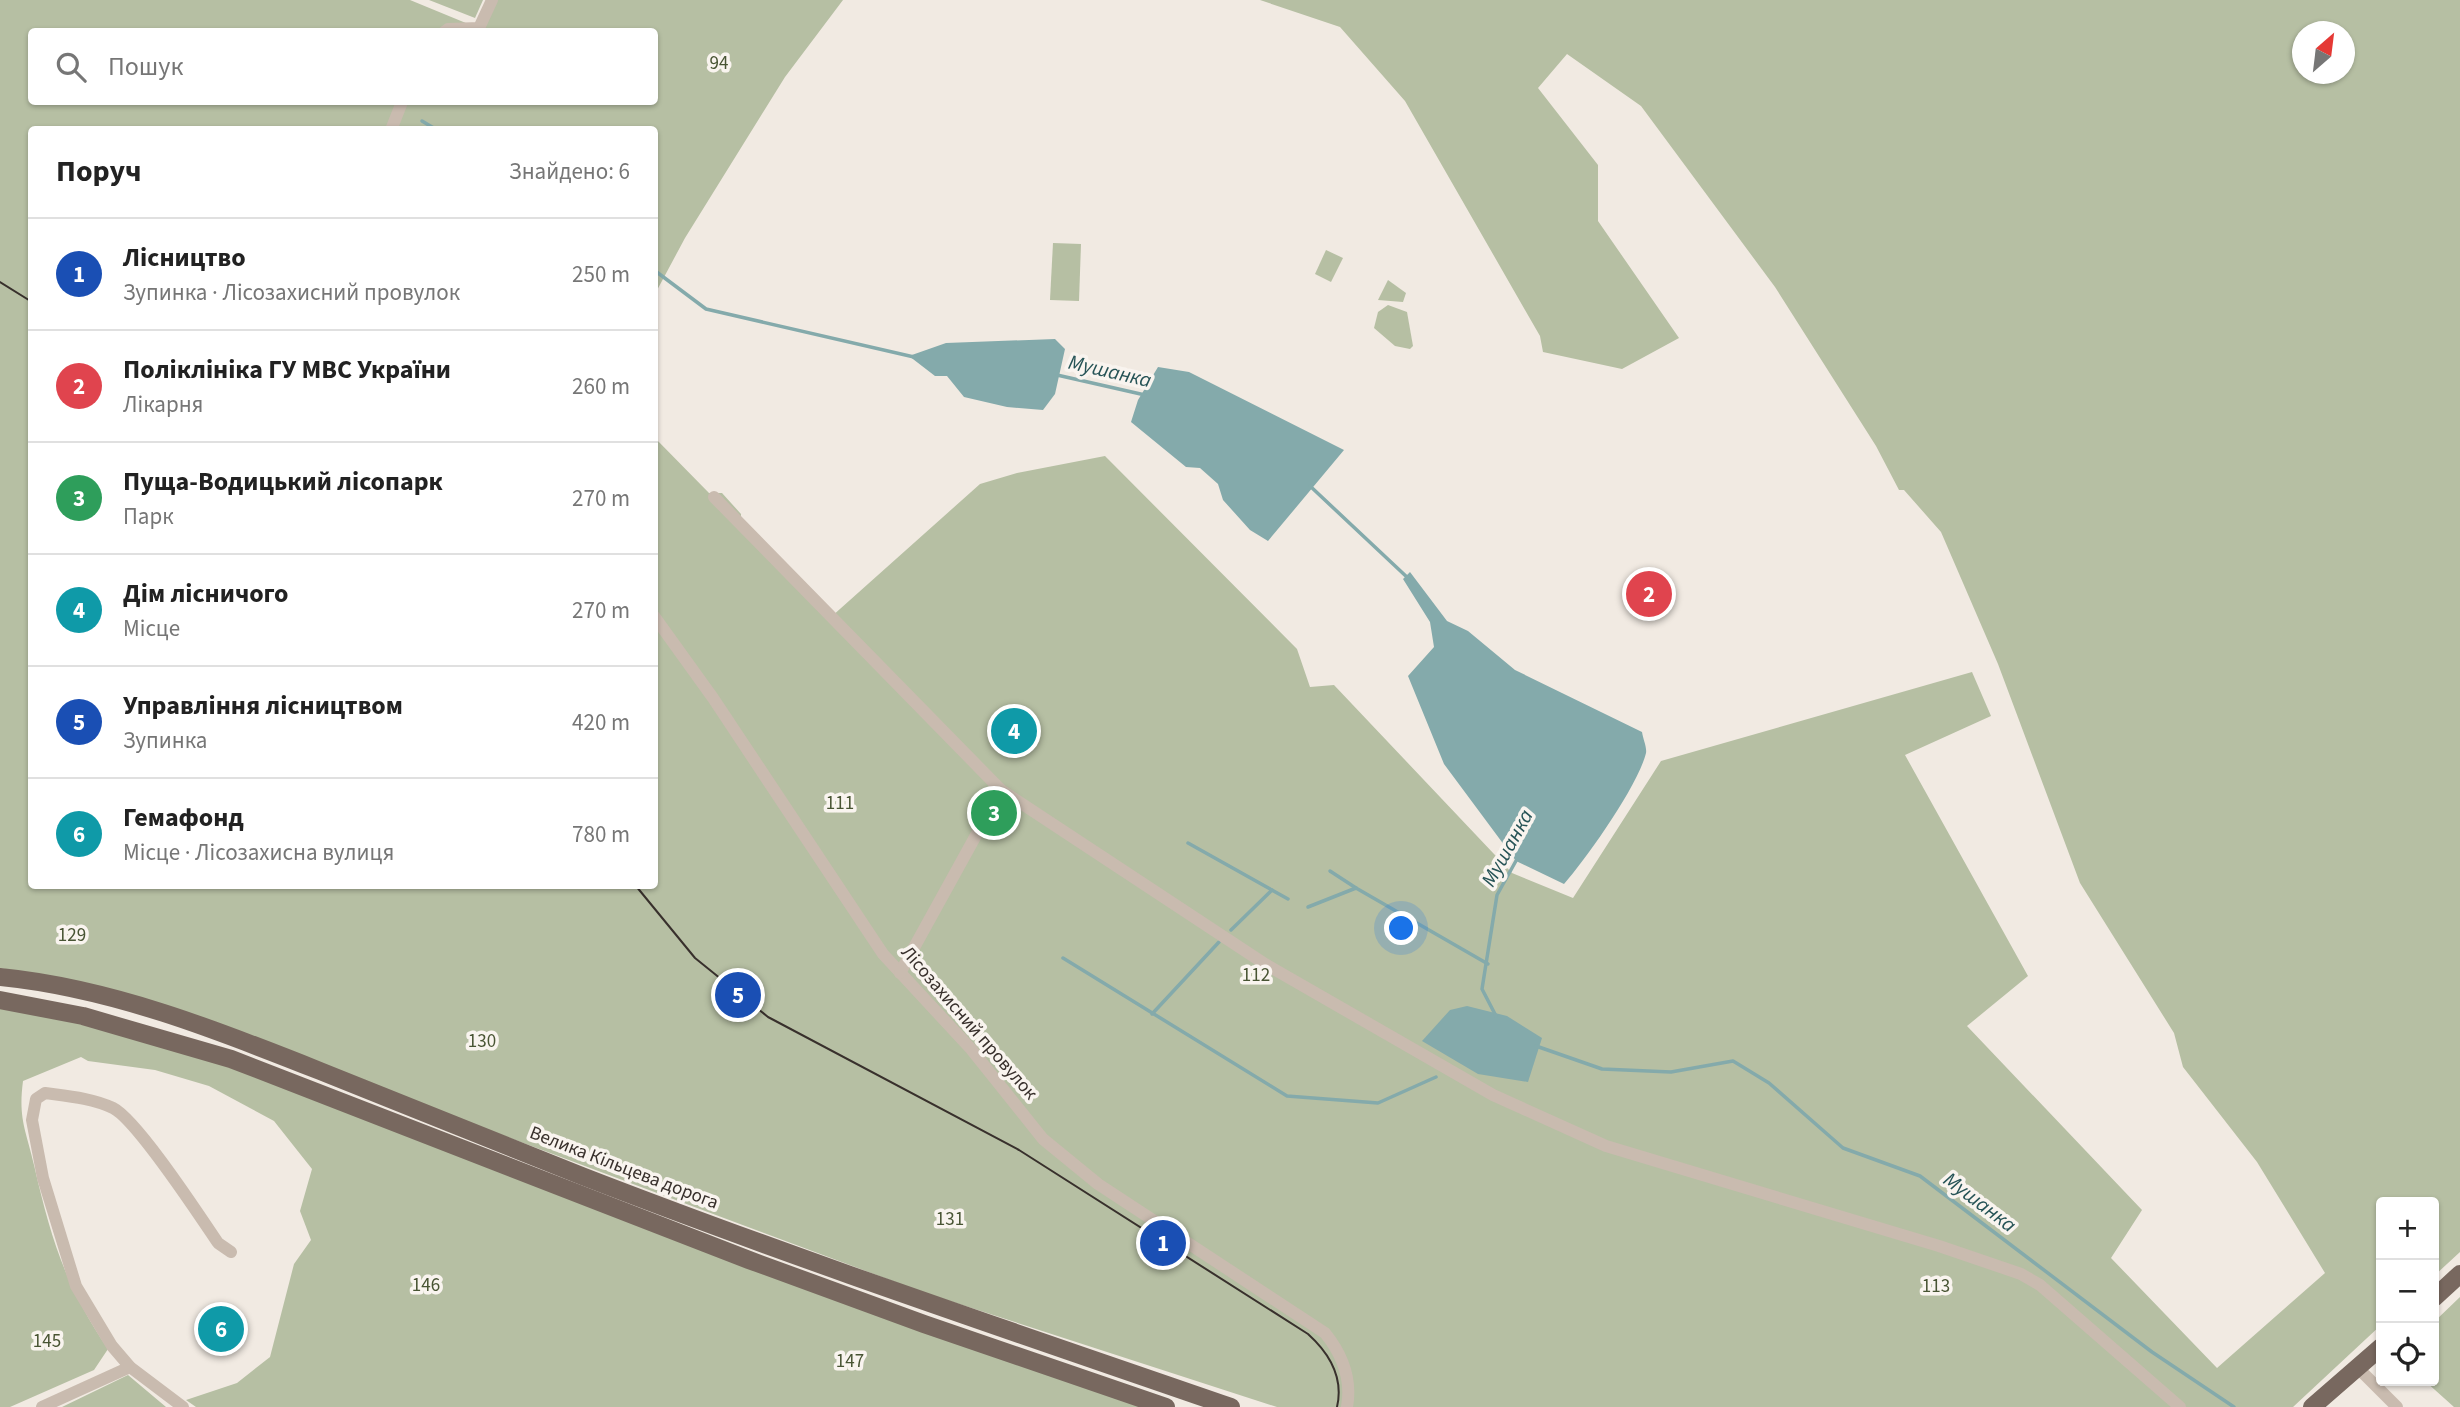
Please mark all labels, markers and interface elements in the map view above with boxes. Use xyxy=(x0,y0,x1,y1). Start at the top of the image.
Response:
north arrow xyxy=(2292,21,2355,84)
search box xyxy=(28,28,658,105)
icon: search xyxy=(52,48,90,86)
text: Пошук xyxy=(108,48,183,85)
park label: 94 xyxy=(710,50,728,77)
text: Поруч xyxy=(56,150,142,193)
text: Знайдено: 6 xyxy=(509,155,630,188)
text: Лісництво xyxy=(123,239,246,276)
text: 1 xyxy=(73,258,85,291)
text: 250 m xyxy=(572,258,630,291)
text: Зупинка · Лісозахисний провулок xyxy=(123,276,460,309)
water label: Мушанка xyxy=(1065,347,1155,395)
text: Поліклініка ГУ МВС України xyxy=(123,351,451,388)
text: 2 xyxy=(73,370,85,403)
text: 260 m xyxy=(572,370,630,403)
text: Лікарня xyxy=(123,388,203,421)
text: Пуща-Водицький лісопарк xyxy=(123,463,443,500)
text: 3 xyxy=(73,482,85,515)
text: 270 m xyxy=(572,482,630,515)
text: Парк xyxy=(123,500,174,533)
pin: 2 xyxy=(1626,568,1672,620)
text: Дім лісничого xyxy=(123,575,288,612)
text: 4 xyxy=(73,594,85,627)
text: 270 m xyxy=(572,594,630,627)
text: Місце xyxy=(123,612,180,645)
text: Управління лісництвом xyxy=(123,687,403,724)
pin: 4 xyxy=(991,705,1037,757)
text: 5 xyxy=(73,706,85,739)
text: 420 m xyxy=(572,706,630,739)
text: Зупинка xyxy=(123,724,207,757)
pin: 3 xyxy=(971,787,1017,839)
park label: 111 xyxy=(826,790,854,817)
text: Гемафонд xyxy=(123,799,244,836)
water label: Мушанка xyxy=(1473,804,1541,892)
text: 6 xyxy=(73,818,85,851)
text: 780 m xyxy=(572,818,630,851)
text: Місце · Лісозахисна вулиця xyxy=(123,836,394,869)
your location xyxy=(1384,911,1418,945)
park label: 129 xyxy=(58,922,86,949)
street label: Лісозахисний провулок xyxy=(894,940,1044,1106)
park label: 112 xyxy=(1242,962,1270,989)
pin: 5 xyxy=(715,969,761,1021)
park label: 130 xyxy=(468,1028,496,1055)
street label: Велика Кільцева дорога xyxy=(526,1120,722,1216)
water label: Мушанка xyxy=(1937,1165,2023,1239)
map controls xyxy=(2376,1197,2439,1386)
button: + xyxy=(2376,1197,2439,1260)
park label: 131 xyxy=(936,1206,964,1233)
pin: 1 xyxy=(1140,1217,1186,1269)
button: − xyxy=(2376,1260,2439,1323)
park label: 146 xyxy=(412,1272,440,1299)
park label: 113 xyxy=(1922,1273,1950,1300)
pin: 6 xyxy=(198,1303,244,1355)
button: locate xyxy=(2376,1323,2439,1386)
park label: 145 xyxy=(33,1328,61,1355)
park label: 147 xyxy=(836,1348,864,1375)

